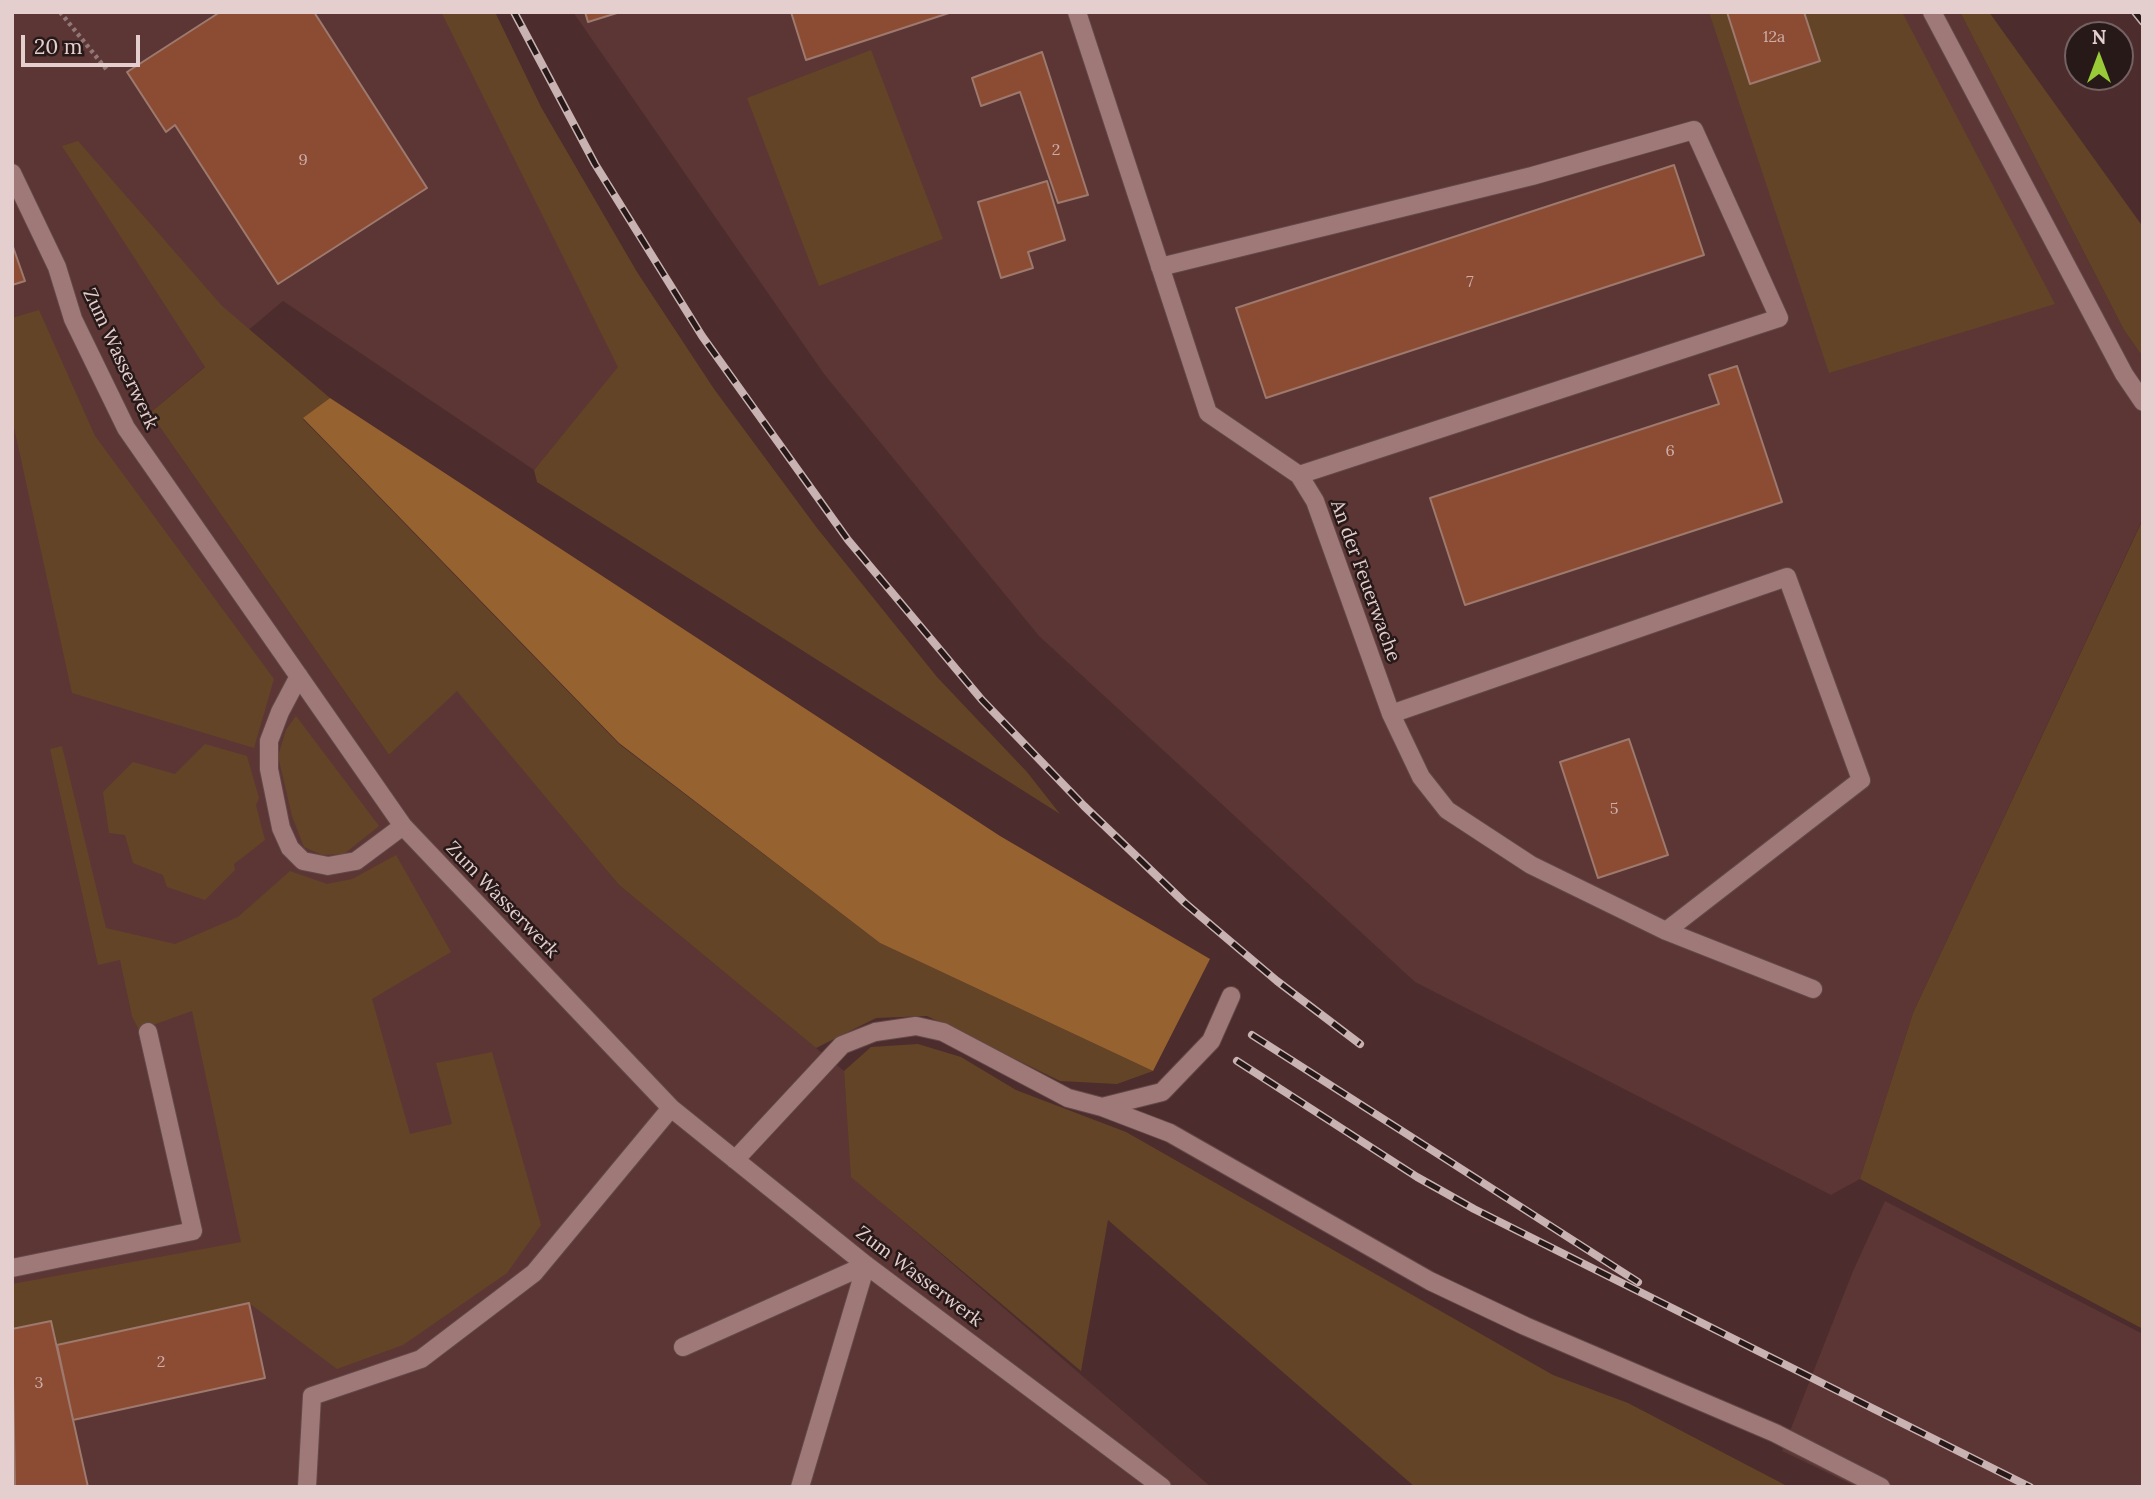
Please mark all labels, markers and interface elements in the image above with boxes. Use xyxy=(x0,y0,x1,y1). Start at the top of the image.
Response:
scale bar xyxy=(24,21,144,65)
north arrow xyxy=(2064,21,2134,91)
text: N xyxy=(2092,25,2106,49)
house number: 12a xyxy=(1763,27,1785,47)
text: 20 m xyxy=(34,33,83,60)
house number: 2 xyxy=(1052,140,1060,160)
house number: 9 xyxy=(298,150,308,170)
house number: 7 xyxy=(1466,272,1474,292)
street label: Zum Wasserwerk xyxy=(77,285,163,433)
house number: 6 xyxy=(1665,441,1675,461)
street label: An der Feuerwache xyxy=(1325,497,1405,665)
house number: 5 xyxy=(1610,799,1618,819)
street label: Zum Wasserwerk xyxy=(441,837,563,963)
street label: Zum Wasserwerk xyxy=(851,1222,987,1332)
house number: 2 xyxy=(157,1352,165,1372)
house number: 3 xyxy=(35,1373,43,1393)

